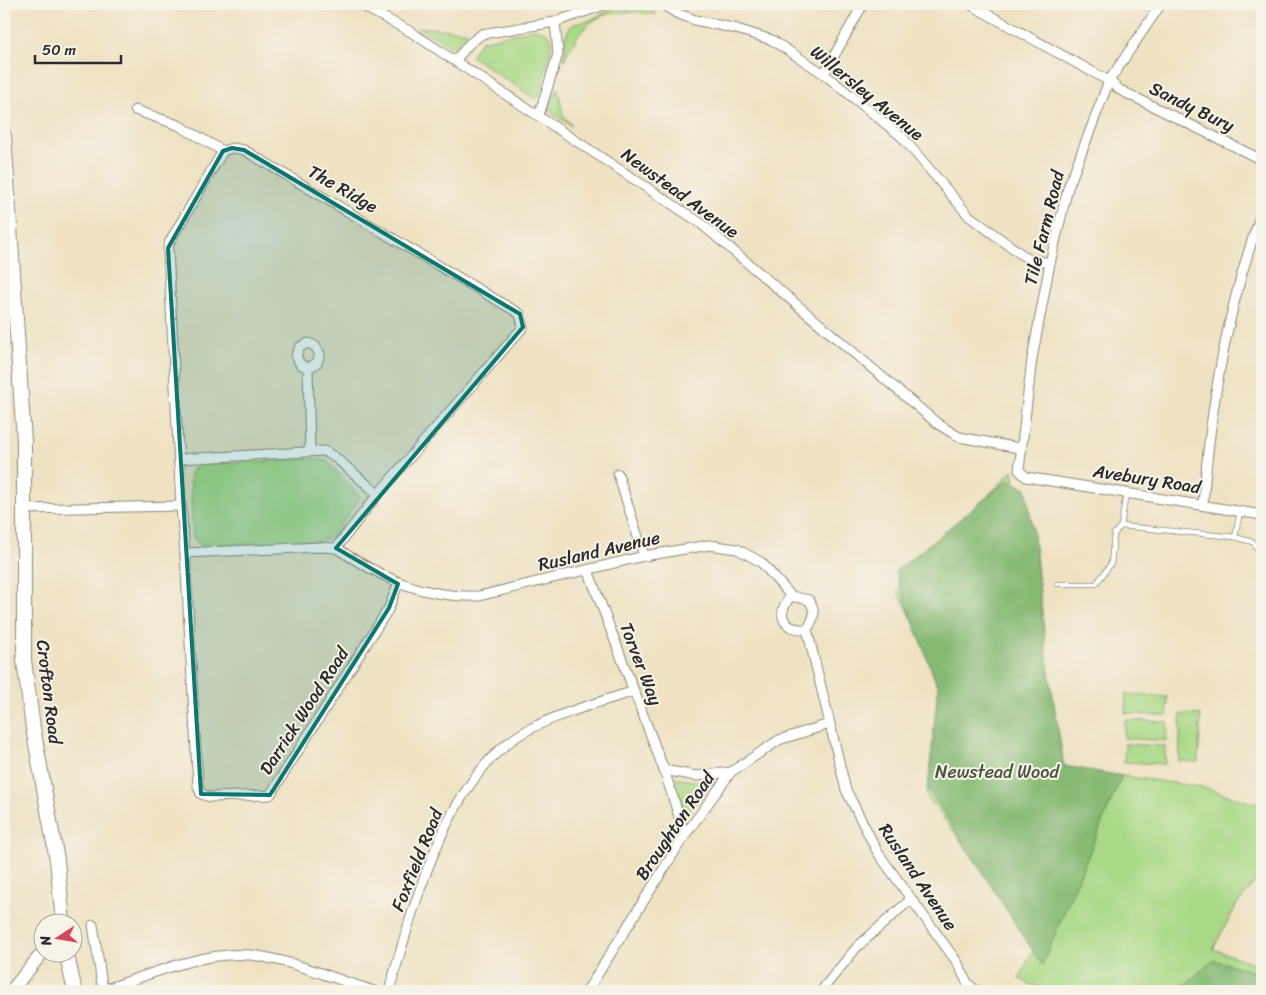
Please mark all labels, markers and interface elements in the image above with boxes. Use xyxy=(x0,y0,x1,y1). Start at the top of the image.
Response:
scale bar xyxy=(35,32,121,64)
text: 50 m xyxy=(42,37,77,63)
street label: Willersley Avenue xyxy=(803,37,931,149)
street label: Sandy Bury xyxy=(1144,73,1241,142)
street label: Newstead Avenue xyxy=(614,139,746,247)
street label: The Ridge xyxy=(302,156,384,222)
street label: Tile Farm Road xyxy=(1014,166,1074,289)
street label: Avebury Road xyxy=(1090,455,1205,504)
street label: Rusland Avenue xyxy=(535,521,663,581)
street label: Torver Way xyxy=(610,618,672,711)
street label: Crofton Road xyxy=(27,638,71,747)
street label: Darrick Wood Road xyxy=(250,639,358,782)
park label: Newstead Wood xyxy=(935,756,1060,788)
street label: Broughton Road xyxy=(627,764,724,887)
street label: Foxfield Road xyxy=(382,802,453,916)
street label: Rusland Avenue xyxy=(870,816,966,938)
north arrow xyxy=(32,912,82,962)
text: N xyxy=(32,933,59,949)

